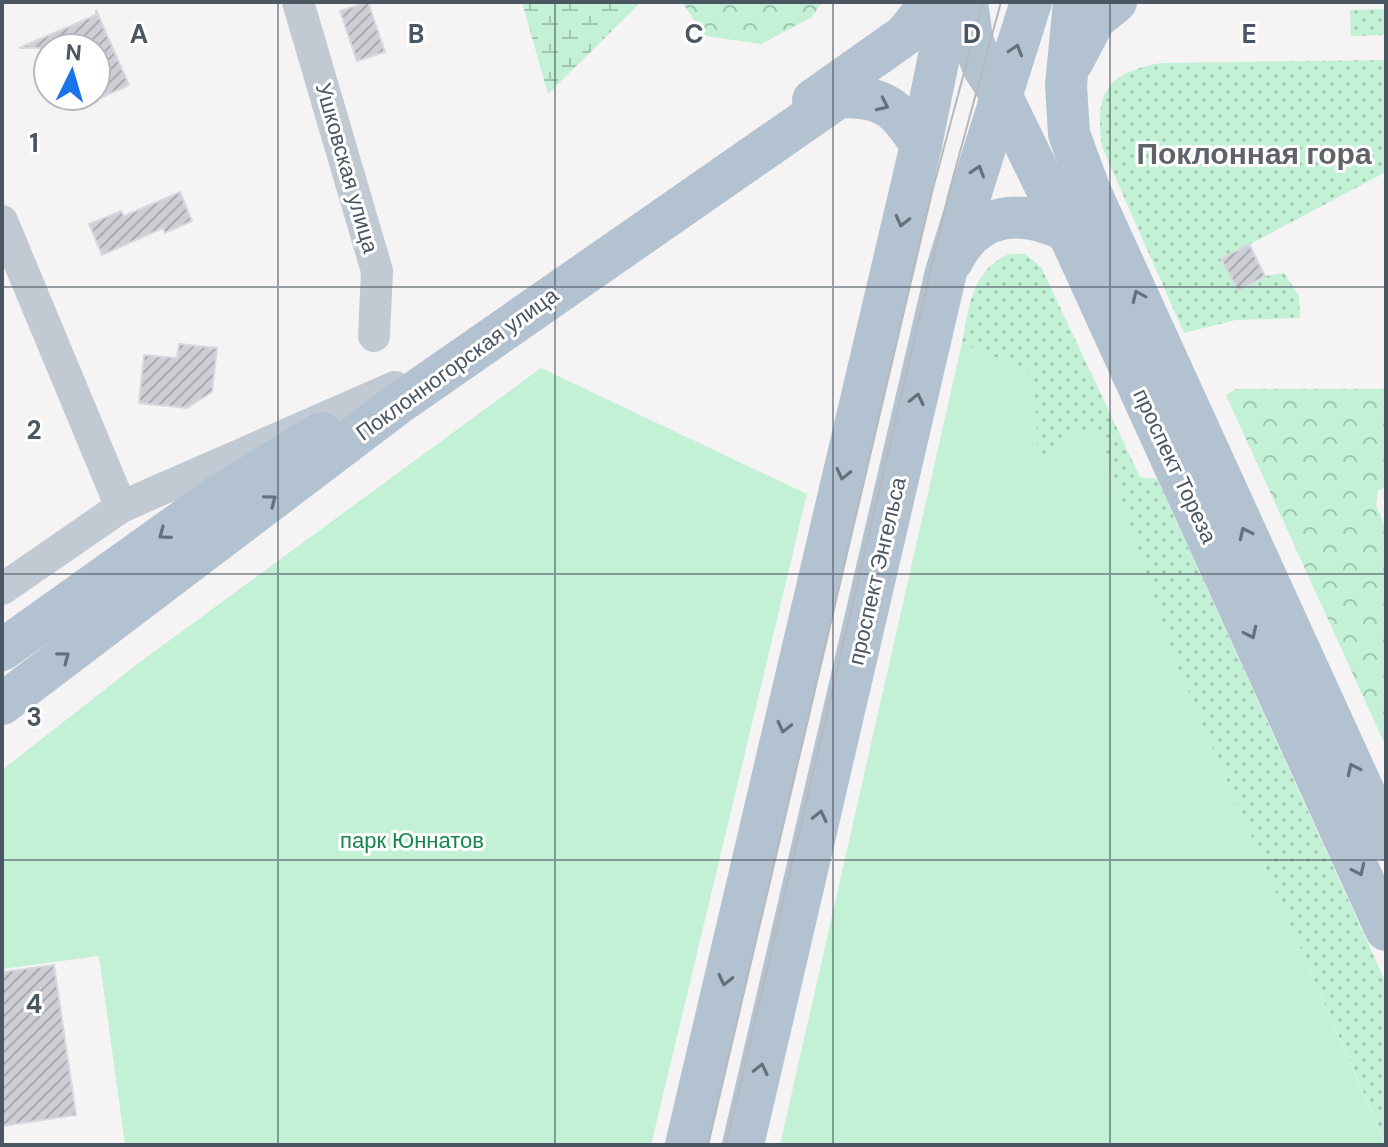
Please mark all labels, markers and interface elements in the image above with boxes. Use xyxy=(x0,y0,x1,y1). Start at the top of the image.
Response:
text: A xyxy=(130,17,148,51)
text: B xyxy=(408,17,424,51)
text: C xyxy=(684,17,704,51)
text: D xyxy=(963,17,981,51)
text: E xyxy=(1241,17,1257,51)
north arrow xyxy=(32,32,112,112)
text: N xyxy=(64,37,83,68)
one-way arrow xyxy=(1007,43,1023,57)
street label: Ушковская улица xyxy=(309,80,385,257)
one-way arrow xyxy=(875,95,890,111)
text: 1 xyxy=(29,126,39,160)
district label: Поклонная гора xyxy=(1136,134,1372,173)
one-way arrow xyxy=(969,165,985,179)
one-way arrow xyxy=(895,213,912,227)
street label: Поклонногорская улица xyxy=(350,280,565,447)
one-way arrow xyxy=(1131,290,1147,305)
street label: проспект Тореза xyxy=(1126,384,1224,549)
one-way arrow xyxy=(908,393,925,406)
text: 2 xyxy=(26,413,42,447)
one-way arrow xyxy=(835,466,852,480)
street label: проспект Энгельса xyxy=(841,474,913,668)
one-way arrow xyxy=(262,495,277,509)
one-way arrow xyxy=(159,524,173,539)
one-way arrow xyxy=(1239,527,1255,541)
one-way arrow xyxy=(1241,625,1257,639)
one-way arrow xyxy=(55,652,70,666)
text: 3 xyxy=(26,700,42,734)
one-way arrow xyxy=(776,719,793,733)
one-way arrow xyxy=(1347,763,1363,778)
one-way arrow xyxy=(811,809,828,823)
park label: парк Юннатов xyxy=(340,826,484,855)
one-way arrow xyxy=(1349,861,1365,876)
one-way arrow xyxy=(717,973,734,986)
text: 4 xyxy=(26,987,42,1021)
one-way arrow xyxy=(752,1063,769,1076)

